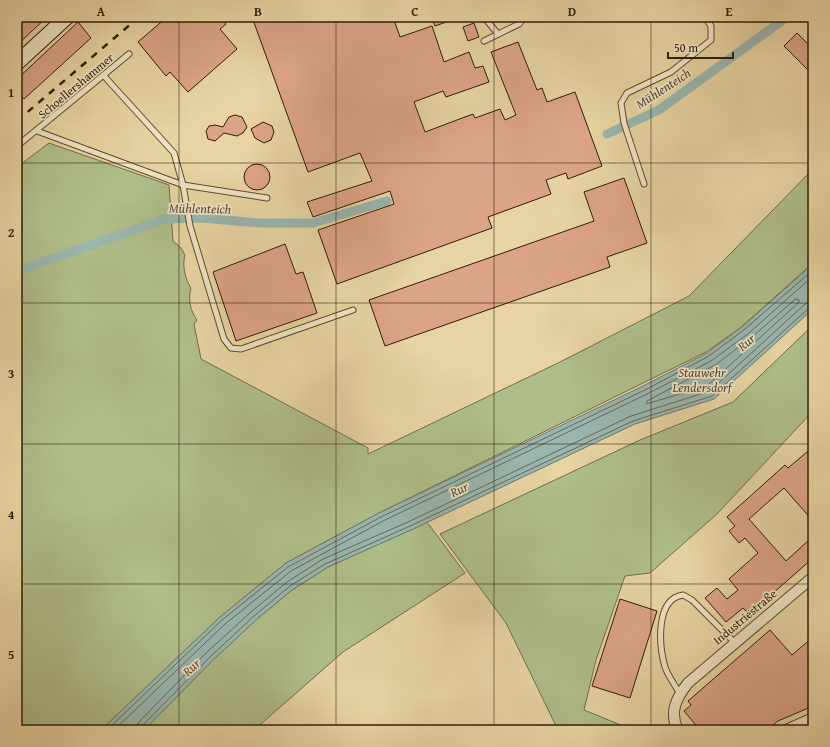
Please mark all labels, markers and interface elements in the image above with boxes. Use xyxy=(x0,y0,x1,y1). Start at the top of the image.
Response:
text: A xyxy=(97,2,106,21)
text: B xyxy=(254,2,262,21)
text: C xyxy=(411,2,419,21)
text: D xyxy=(568,2,576,21)
text: E xyxy=(726,2,733,21)
scale bar xyxy=(668,34,733,60)
text: 50 m xyxy=(674,39,698,56)
street label: Schoellershammer xyxy=(34,49,117,122)
water label: Mühlenteich xyxy=(632,63,695,113)
text: 1 xyxy=(8,83,14,102)
water label: Mühlenteich xyxy=(169,198,232,219)
text: 2 xyxy=(8,223,15,242)
water label: Rur xyxy=(732,328,760,356)
water label: Stauwehr Lendersdorf xyxy=(671,363,734,397)
text: 3 xyxy=(8,364,14,383)
water label: Rur xyxy=(446,476,473,502)
text: 4 xyxy=(8,505,15,524)
street label: Industriestraße xyxy=(709,585,780,648)
text: 5 xyxy=(8,645,15,664)
water label: Rur xyxy=(177,653,205,681)

